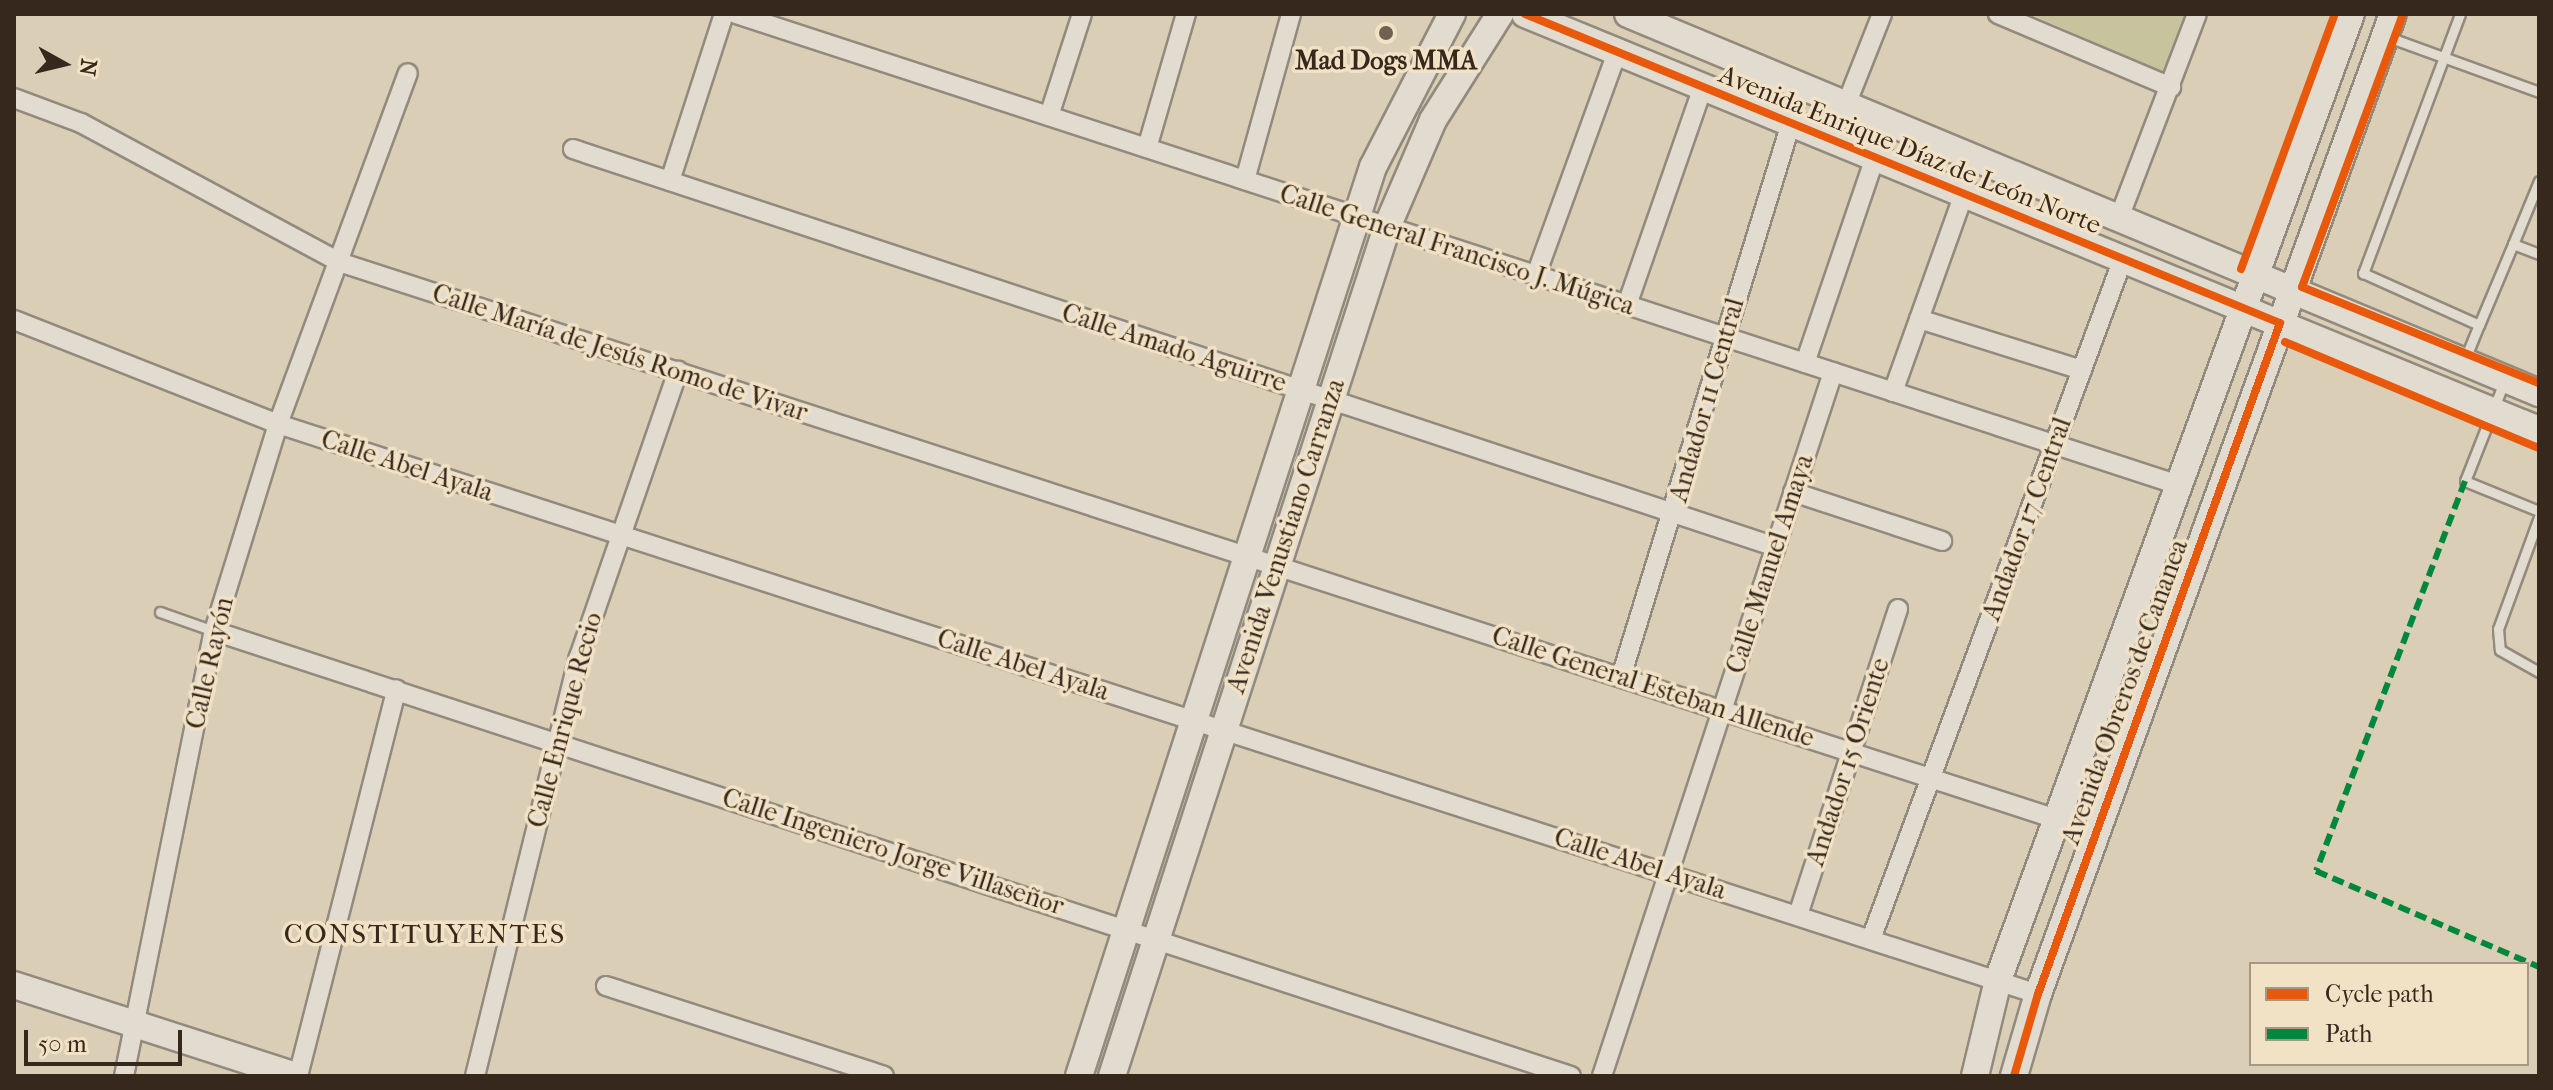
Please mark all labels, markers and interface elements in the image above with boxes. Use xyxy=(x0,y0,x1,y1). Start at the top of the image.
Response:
north arrow xyxy=(24,24,104,104)
marker: Mad Dogs MMA xyxy=(1377,24,1395,42)
place label: Mad Dogs MMA xyxy=(1295,45,1477,77)
text: N xyxy=(74,57,102,77)
street label: Avenida Enrique Díaz de León Norte xyxy=(1714,59,2106,241)
street label: Calle General Francisco J. Múgica xyxy=(1276,178,1638,322)
street label: Calle María de Jesús Romo de Vivar xyxy=(428,277,812,429)
street label: Andador 11 Central xyxy=(1663,294,1751,506)
street label: Calle Amado Aguirre xyxy=(1058,297,1290,399)
street label: Avenida Venustiano Carranza xyxy=(1220,375,1352,697)
street label: Andador 17 Central xyxy=(1976,413,2078,625)
street label: Calle Abel Ayala xyxy=(317,424,497,508)
street label: Calle Manuel Amaya xyxy=(1720,451,1820,677)
street label: Avenida Obreros de Cananea xyxy=(2055,535,2195,849)
street label: Calle Rayón xyxy=(180,594,240,732)
street label: Calle Enrique Recio xyxy=(521,609,609,831)
street label: Calle General Esteban Allende xyxy=(1488,620,1818,754)
street label: Calle Abel Ayala xyxy=(933,623,1113,707)
street label: Andador 15 Oriente xyxy=(1800,654,1896,870)
street label: Calle Ingeniero Jorge Villaseñor xyxy=(718,782,1068,922)
street label: Calle Abel Ayala xyxy=(1550,822,1730,906)
district label: CONSTITUYENTES xyxy=(284,917,566,951)
legend xyxy=(2249,962,2529,1066)
text: Cycle path xyxy=(2325,980,2434,1008)
scale bar xyxy=(28,1014,186,1064)
text: Path xyxy=(2325,1020,2372,1048)
text: 50 m xyxy=(38,1030,87,1058)

